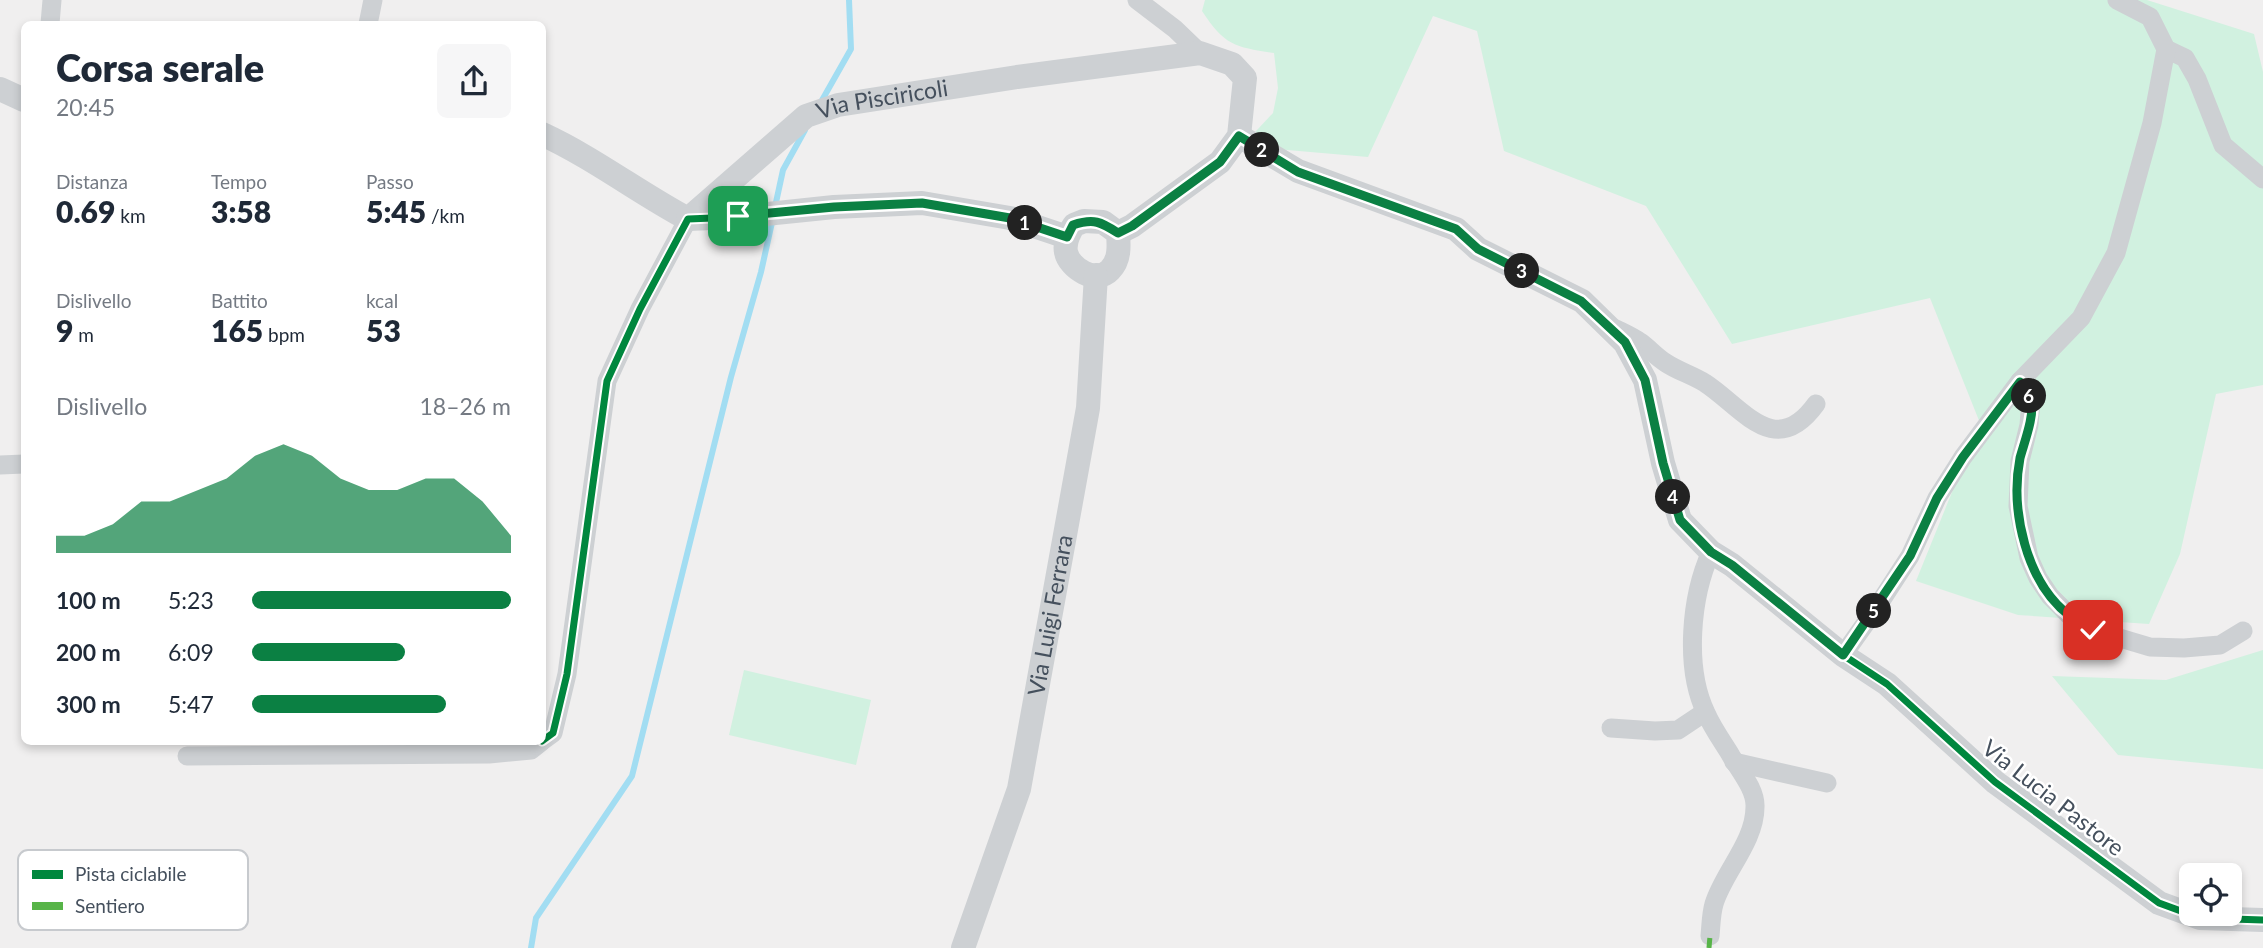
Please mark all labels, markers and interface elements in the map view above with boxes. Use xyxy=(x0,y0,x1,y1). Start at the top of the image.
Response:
text: Corsa serale xyxy=(56,44,264,90)
button: share xyxy=(437,44,511,118)
street label: Via Pisciricoli xyxy=(812,73,950,124)
text: 20:45 xyxy=(56,93,115,121)
pin: 2 xyxy=(1244,132,1280,168)
text: 2 xyxy=(1256,138,1267,161)
text: Distanza xyxy=(56,170,128,193)
text: Tempo xyxy=(211,170,267,193)
text: Passo xyxy=(366,170,414,193)
pin xyxy=(708,186,768,246)
text: 0.69 xyxy=(56,193,115,229)
text: 3:58 xyxy=(211,193,271,229)
text: 5:45 xyxy=(366,193,426,229)
icon: arrive xyxy=(719,197,757,235)
text: km xyxy=(115,204,146,227)
text: /km xyxy=(426,204,465,227)
pin: 1 xyxy=(1007,206,1042,241)
text: 1 xyxy=(1019,211,1030,234)
pin: 3 xyxy=(1504,254,1540,288)
text: 3 xyxy=(1516,259,1527,282)
text: Dislivello xyxy=(56,289,131,312)
text: Battito xyxy=(211,289,268,312)
text: kcal xyxy=(366,289,398,312)
text: 9 xyxy=(56,312,73,348)
text: 165 xyxy=(211,312,263,348)
text: 53 xyxy=(366,312,401,348)
text: m xyxy=(73,323,94,346)
text: bpm xyxy=(263,323,305,346)
pin: 6 xyxy=(2011,378,2046,414)
text: 6 xyxy=(2023,384,2034,407)
text: Dislivello xyxy=(56,392,147,420)
text: 18–26 m xyxy=(419,392,511,420)
pin: 4 xyxy=(1656,480,1690,514)
text: 4 xyxy=(1667,485,1678,508)
street label: Via Luigi Ferrara xyxy=(1021,532,1078,698)
text: 100 m xyxy=(56,586,121,614)
text: 5:23 xyxy=(168,586,214,614)
pin: 5 xyxy=(1856,594,1892,628)
text: 5 xyxy=(1868,599,1879,622)
pin xyxy=(2063,600,2123,660)
icon: check xyxy=(2074,611,2112,649)
text: 200 m xyxy=(56,638,121,666)
text: 6:09 xyxy=(168,638,214,666)
text: 300 m xyxy=(56,690,121,718)
text: 5:47 xyxy=(168,690,214,718)
street label: Via Lucia Pastore xyxy=(1977,733,2130,861)
legend xyxy=(18,850,248,930)
text: Pista ciclabile xyxy=(75,862,187,885)
map controls xyxy=(2179,863,2242,926)
button: locate xyxy=(2179,863,2242,926)
text: Sentiero xyxy=(75,894,145,917)

